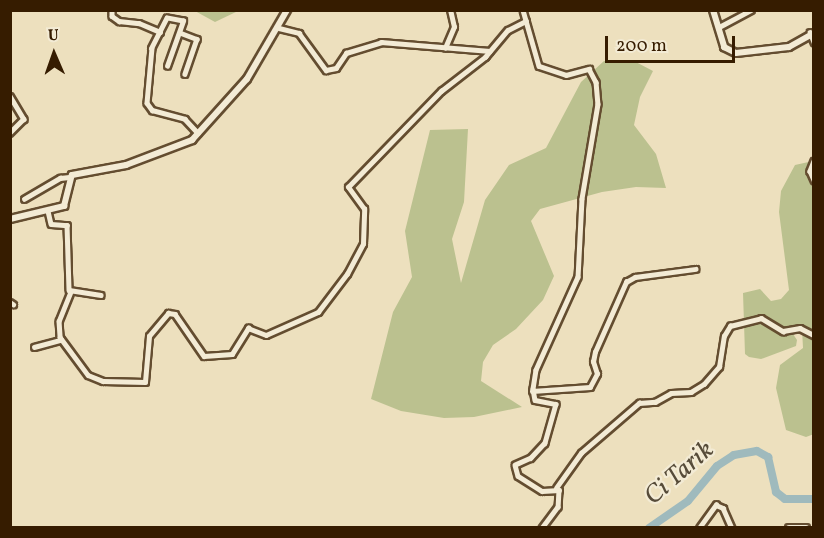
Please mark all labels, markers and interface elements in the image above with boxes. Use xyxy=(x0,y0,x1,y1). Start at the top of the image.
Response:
north arrow xyxy=(24,24,84,84)
scale bar xyxy=(608,24,738,62)
text: U xyxy=(47,25,59,47)
text: 200 m xyxy=(616,34,667,59)
water label: Ci Tarik xyxy=(639,435,721,513)

